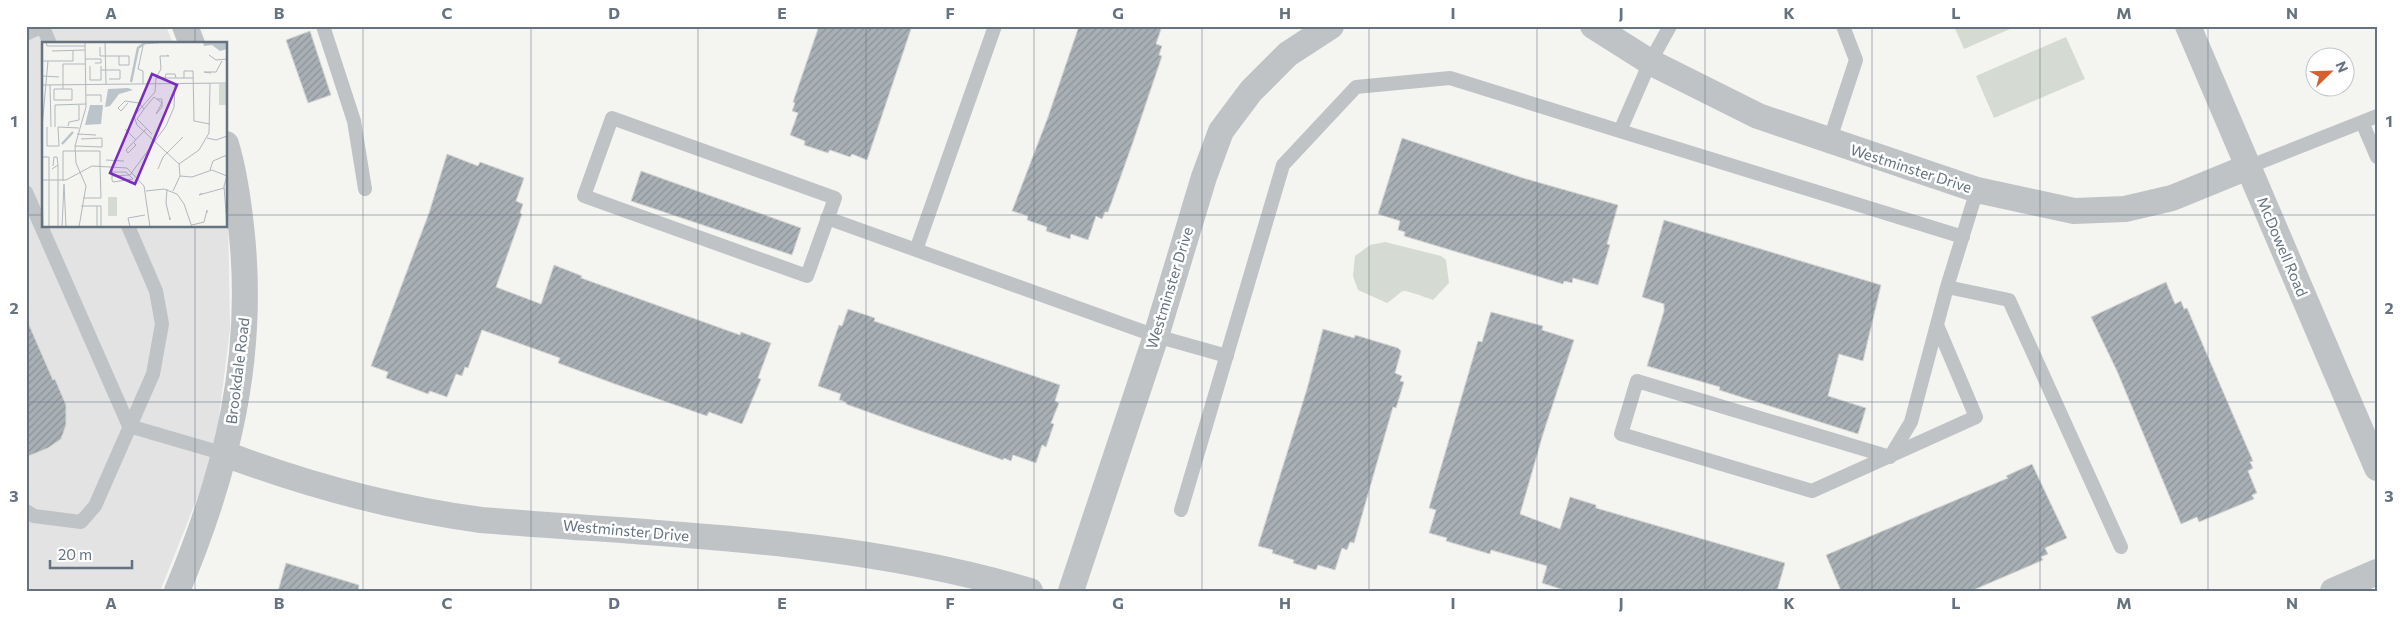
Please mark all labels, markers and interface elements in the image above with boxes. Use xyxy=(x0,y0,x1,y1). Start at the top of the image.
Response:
text: A xyxy=(105,3,117,22)
text: B xyxy=(274,3,285,22)
text: C xyxy=(442,3,453,22)
text: D xyxy=(608,3,620,22)
text: E xyxy=(777,3,787,22)
text: F xyxy=(945,3,955,22)
text: G xyxy=(1112,3,1124,22)
text: H xyxy=(1279,3,1291,22)
text: I xyxy=(1450,3,1456,22)
text: J xyxy=(1618,3,1624,22)
text: K xyxy=(1783,3,1795,22)
text: L xyxy=(1951,3,1961,22)
text: M xyxy=(2116,3,2132,22)
text: N xyxy=(2286,3,2298,22)
inset map xyxy=(42,42,228,228)
north arrow xyxy=(2306,48,2356,98)
text: N xyxy=(2333,59,2352,75)
text: 1 xyxy=(10,111,18,130)
text: 1 xyxy=(2385,111,2393,130)
street label: Westminster Drive xyxy=(1848,140,1974,196)
street label: McDowell Road xyxy=(2254,194,2312,299)
street label: Westminster Drive xyxy=(1142,225,1196,351)
text: 2 xyxy=(9,298,19,317)
text: 2 xyxy=(2384,298,2394,317)
street label: Brookdale Road xyxy=(222,317,252,425)
text: 3 xyxy=(9,486,19,505)
text: 3 xyxy=(2384,486,2394,505)
street label: Westminster Drive xyxy=(562,516,690,544)
scale bar xyxy=(50,537,132,569)
text: 20 m xyxy=(58,545,92,563)
text: A xyxy=(105,593,117,612)
text: B xyxy=(274,593,285,612)
text: C xyxy=(442,593,453,612)
text: D xyxy=(608,593,620,612)
text: E xyxy=(777,593,787,612)
text: F xyxy=(945,593,955,612)
text: G xyxy=(1112,593,1124,612)
text: H xyxy=(1279,593,1291,612)
text: I xyxy=(1450,593,1456,612)
text: J xyxy=(1618,593,1624,612)
text: K xyxy=(1783,593,1795,612)
text: L xyxy=(1951,593,1961,612)
text: M xyxy=(2116,593,2132,612)
text: N xyxy=(2286,593,2298,612)

